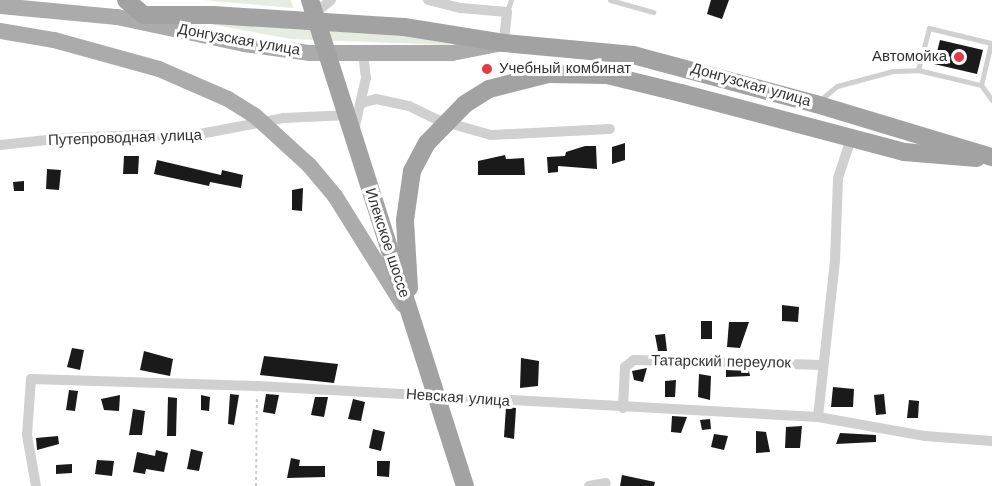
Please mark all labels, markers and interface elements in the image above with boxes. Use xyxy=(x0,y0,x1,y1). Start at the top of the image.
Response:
street label: Донгузская улица xyxy=(176,20,302,60)
place label: Автомойка xyxy=(872,48,947,66)
marker: Автомойка xyxy=(952,50,966,64)
street label: Донгузская улица xyxy=(689,59,813,111)
place label: Учебный комбинат xyxy=(499,60,631,78)
marker: Учебный комбинат xyxy=(480,62,494,76)
street label: Путепроводная улица xyxy=(48,126,202,150)
street label: Илекское шоссе xyxy=(361,186,413,300)
street label: Татарский переулок xyxy=(651,352,791,372)
street label: Невская улица xyxy=(405,385,511,411)

